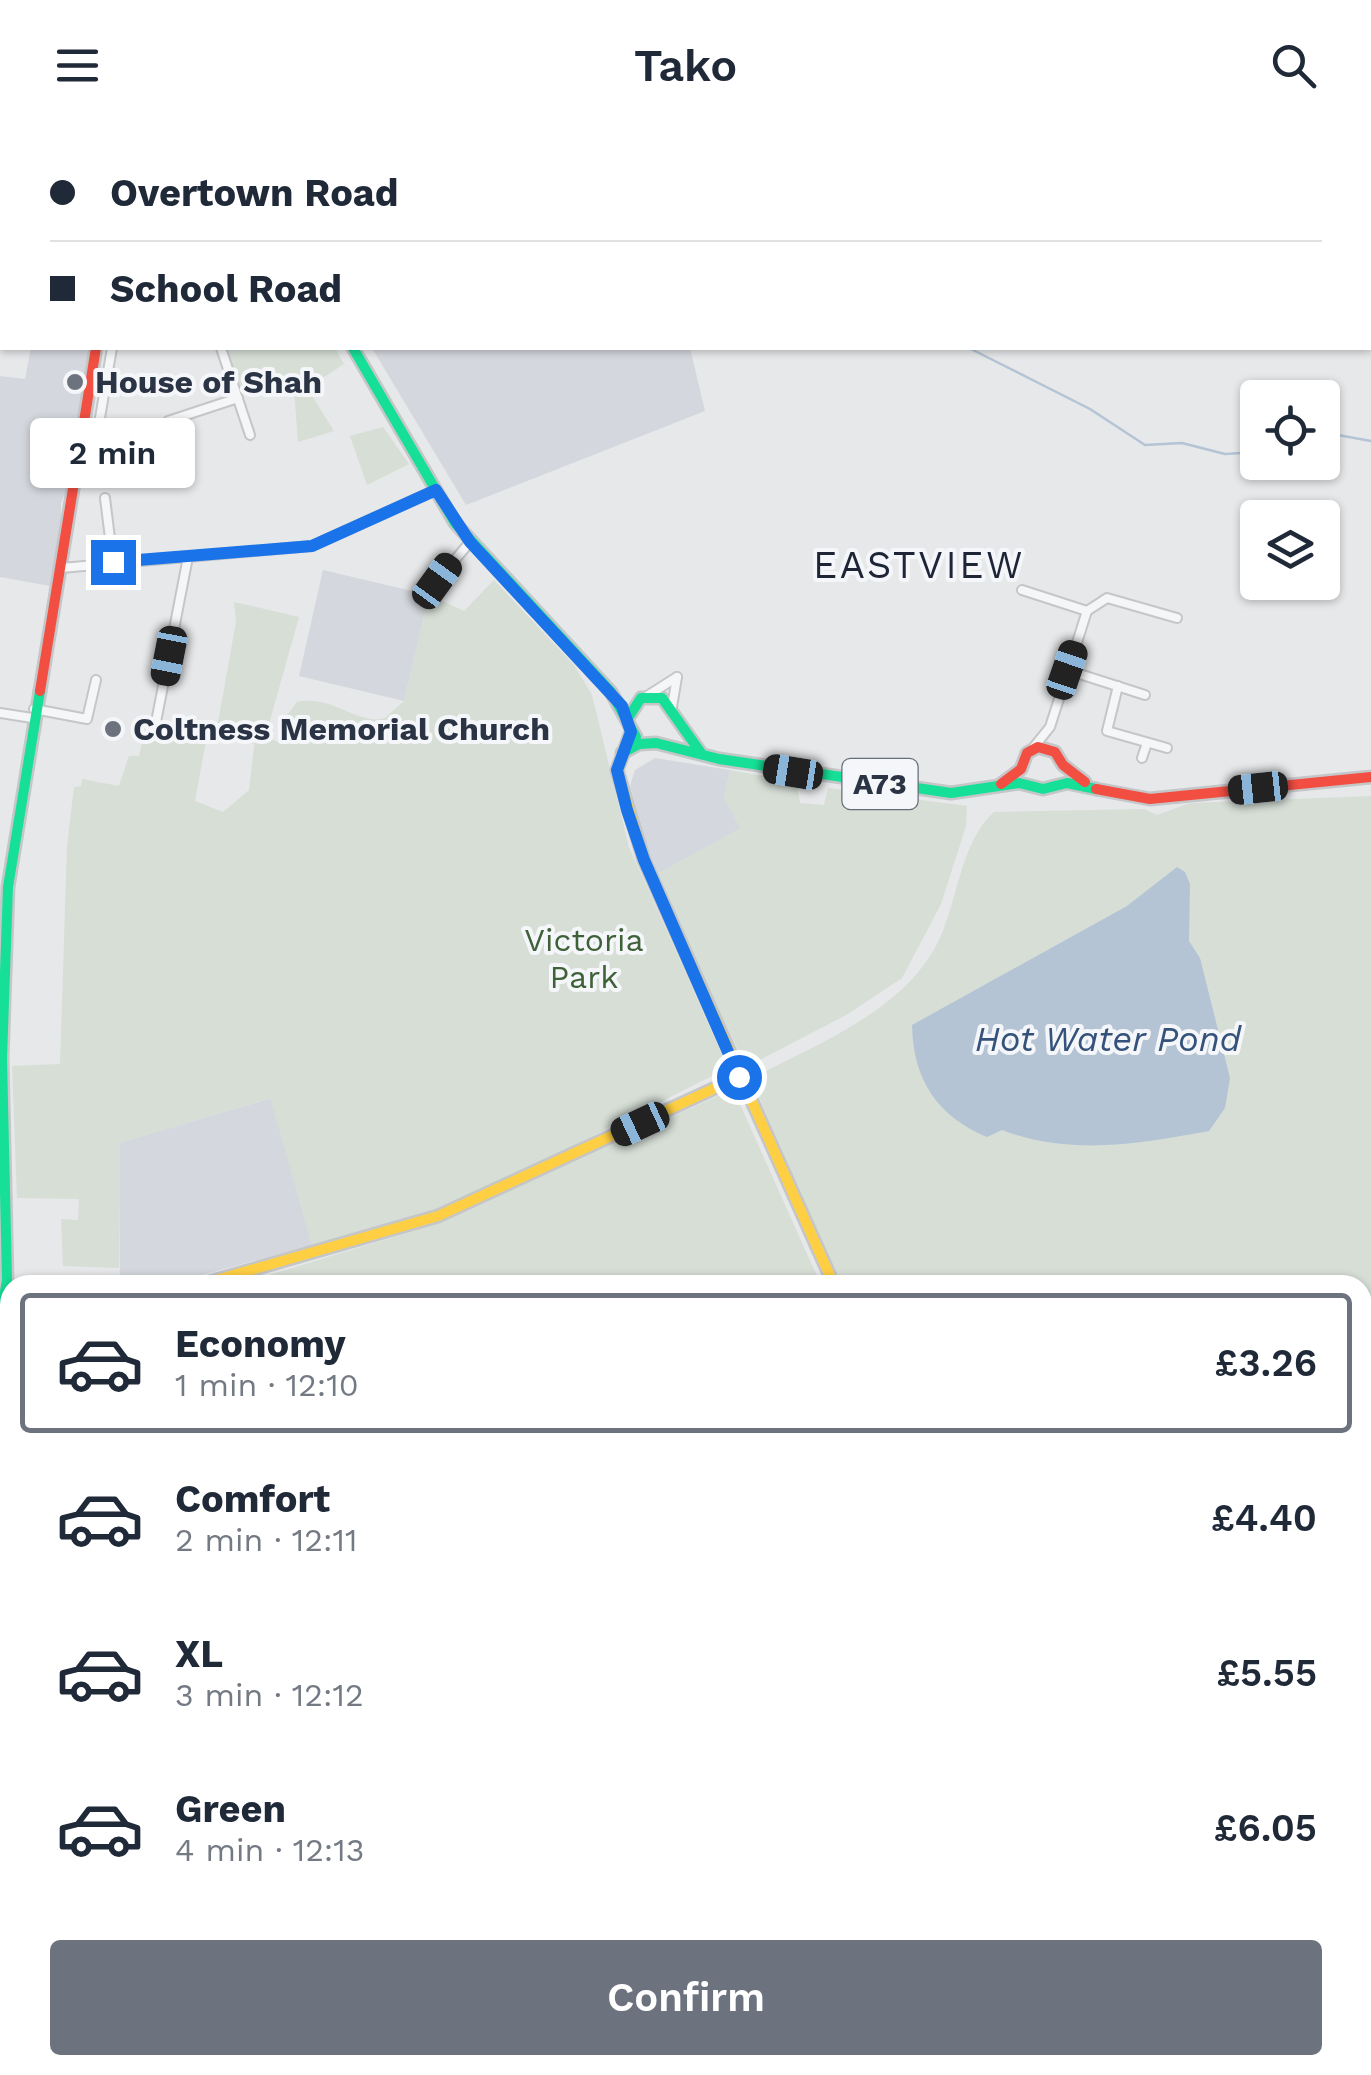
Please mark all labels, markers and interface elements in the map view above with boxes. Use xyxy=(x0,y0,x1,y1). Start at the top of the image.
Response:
icon: menu xyxy=(50,38,105,93)
icon: search xyxy=(1266,38,1321,93)
text: Tako xyxy=(634,39,737,92)
text: Overtown Road xyxy=(110,171,399,215)
text: School Road xyxy=(110,267,342,311)
place label: House of Shah xyxy=(95,363,322,401)
marker: House of Shah xyxy=(64,371,86,393)
map controls xyxy=(1240,380,1340,600)
button: locate xyxy=(1240,380,1340,480)
callout: 2 min xyxy=(31,417,196,487)
text: 2 min xyxy=(69,434,156,472)
button: layers xyxy=(1240,500,1340,600)
route end xyxy=(91,540,136,585)
district label: EASTVIEW xyxy=(813,543,1025,587)
car xyxy=(407,548,467,614)
car xyxy=(149,624,189,688)
car xyxy=(1043,637,1091,703)
place label: Coltness Memorial Church xyxy=(133,710,550,748)
marker: Coltness Memorial Church xyxy=(102,718,124,740)
car xyxy=(761,752,825,792)
road number: A73 xyxy=(842,759,918,809)
car xyxy=(1227,770,1289,806)
park label: Victoria Park xyxy=(524,921,644,996)
water label: Hot Water Pond xyxy=(975,1018,1243,1060)
route start xyxy=(717,1055,762,1100)
car xyxy=(606,1098,674,1150)
icon: car xyxy=(55,1318,145,1408)
text: Economy xyxy=(175,1322,346,1366)
text: £3.26 xyxy=(1215,1341,1317,1385)
text: 1 min · 12:10 xyxy=(175,1366,359,1404)
icon: car xyxy=(55,1473,145,1563)
text: Comfort xyxy=(175,1477,330,1521)
text: £4.40 xyxy=(1211,1496,1317,1540)
text: 2 min · 12:11 xyxy=(175,1521,357,1559)
icon: car xyxy=(55,1628,145,1718)
text: XL xyxy=(175,1632,223,1676)
text: £5.55 xyxy=(1216,1651,1317,1695)
text: 3 min · 12:12 xyxy=(175,1676,364,1714)
icon: car xyxy=(55,1783,145,1873)
text: Green xyxy=(175,1787,286,1831)
text: £6.05 xyxy=(1214,1806,1317,1850)
text: 4 min · 12:13 xyxy=(175,1831,364,1869)
button: Confirm xyxy=(50,1940,1322,2055)

